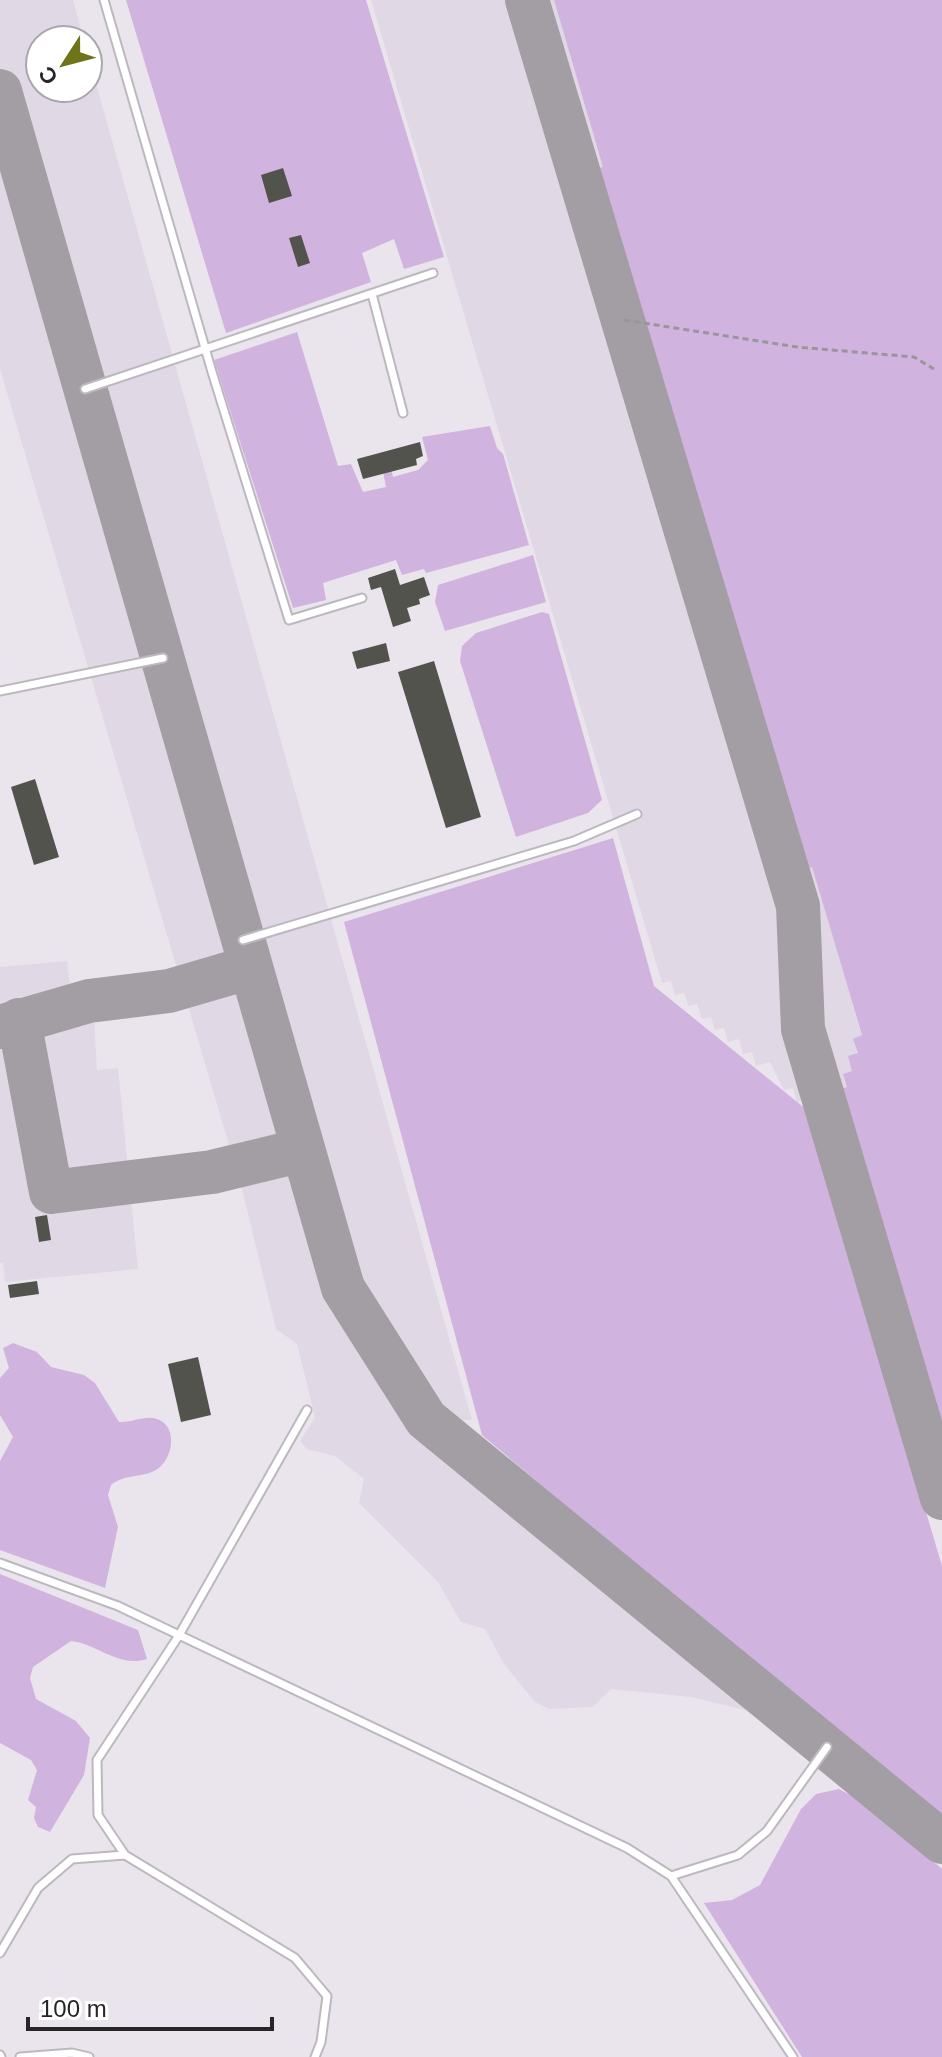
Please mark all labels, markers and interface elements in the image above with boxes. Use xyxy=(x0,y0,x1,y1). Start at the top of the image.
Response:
north arrow xyxy=(24,24,104,104)
text: С xyxy=(33,62,63,89)
scale bar xyxy=(28,1981,272,2031)
text: 100 m xyxy=(40,1995,107,2022)

